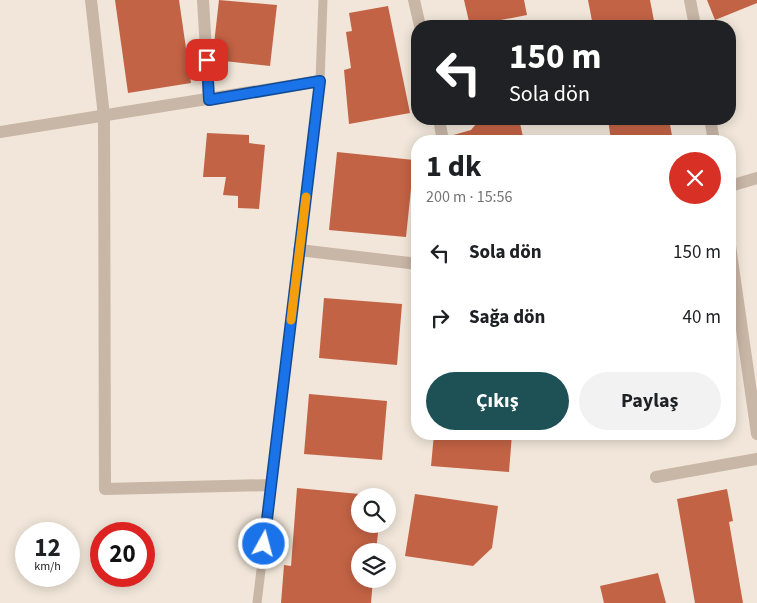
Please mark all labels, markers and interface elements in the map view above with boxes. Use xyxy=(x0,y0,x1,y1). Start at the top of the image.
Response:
text: 150 m xyxy=(509,32,601,82)
pin xyxy=(186,39,228,81)
icon: left xyxy=(426,40,491,105)
icon: arrive xyxy=(193,46,221,74)
text: Sola dön xyxy=(509,78,590,110)
text: 1 dk xyxy=(426,145,481,188)
button: close xyxy=(669,152,721,204)
text: 200 m · 15:56 xyxy=(426,186,513,208)
icon: left xyxy=(426,239,454,267)
text: Sola dön xyxy=(469,239,542,266)
text: 150 m xyxy=(673,239,721,266)
icon: right xyxy=(426,304,454,332)
text: Sağa dön xyxy=(469,304,545,331)
text: 40 m xyxy=(683,304,721,331)
button: Çıkış xyxy=(426,372,569,430)
button: Paylaş xyxy=(579,372,721,430)
map controls xyxy=(351,488,396,588)
button: search xyxy=(351,488,396,533)
position arrow xyxy=(237,517,289,569)
speed limit sign: 20 xyxy=(90,522,155,587)
text: 12 xyxy=(34,530,61,566)
button: layers xyxy=(351,543,396,588)
text: km/h xyxy=(34,558,61,575)

